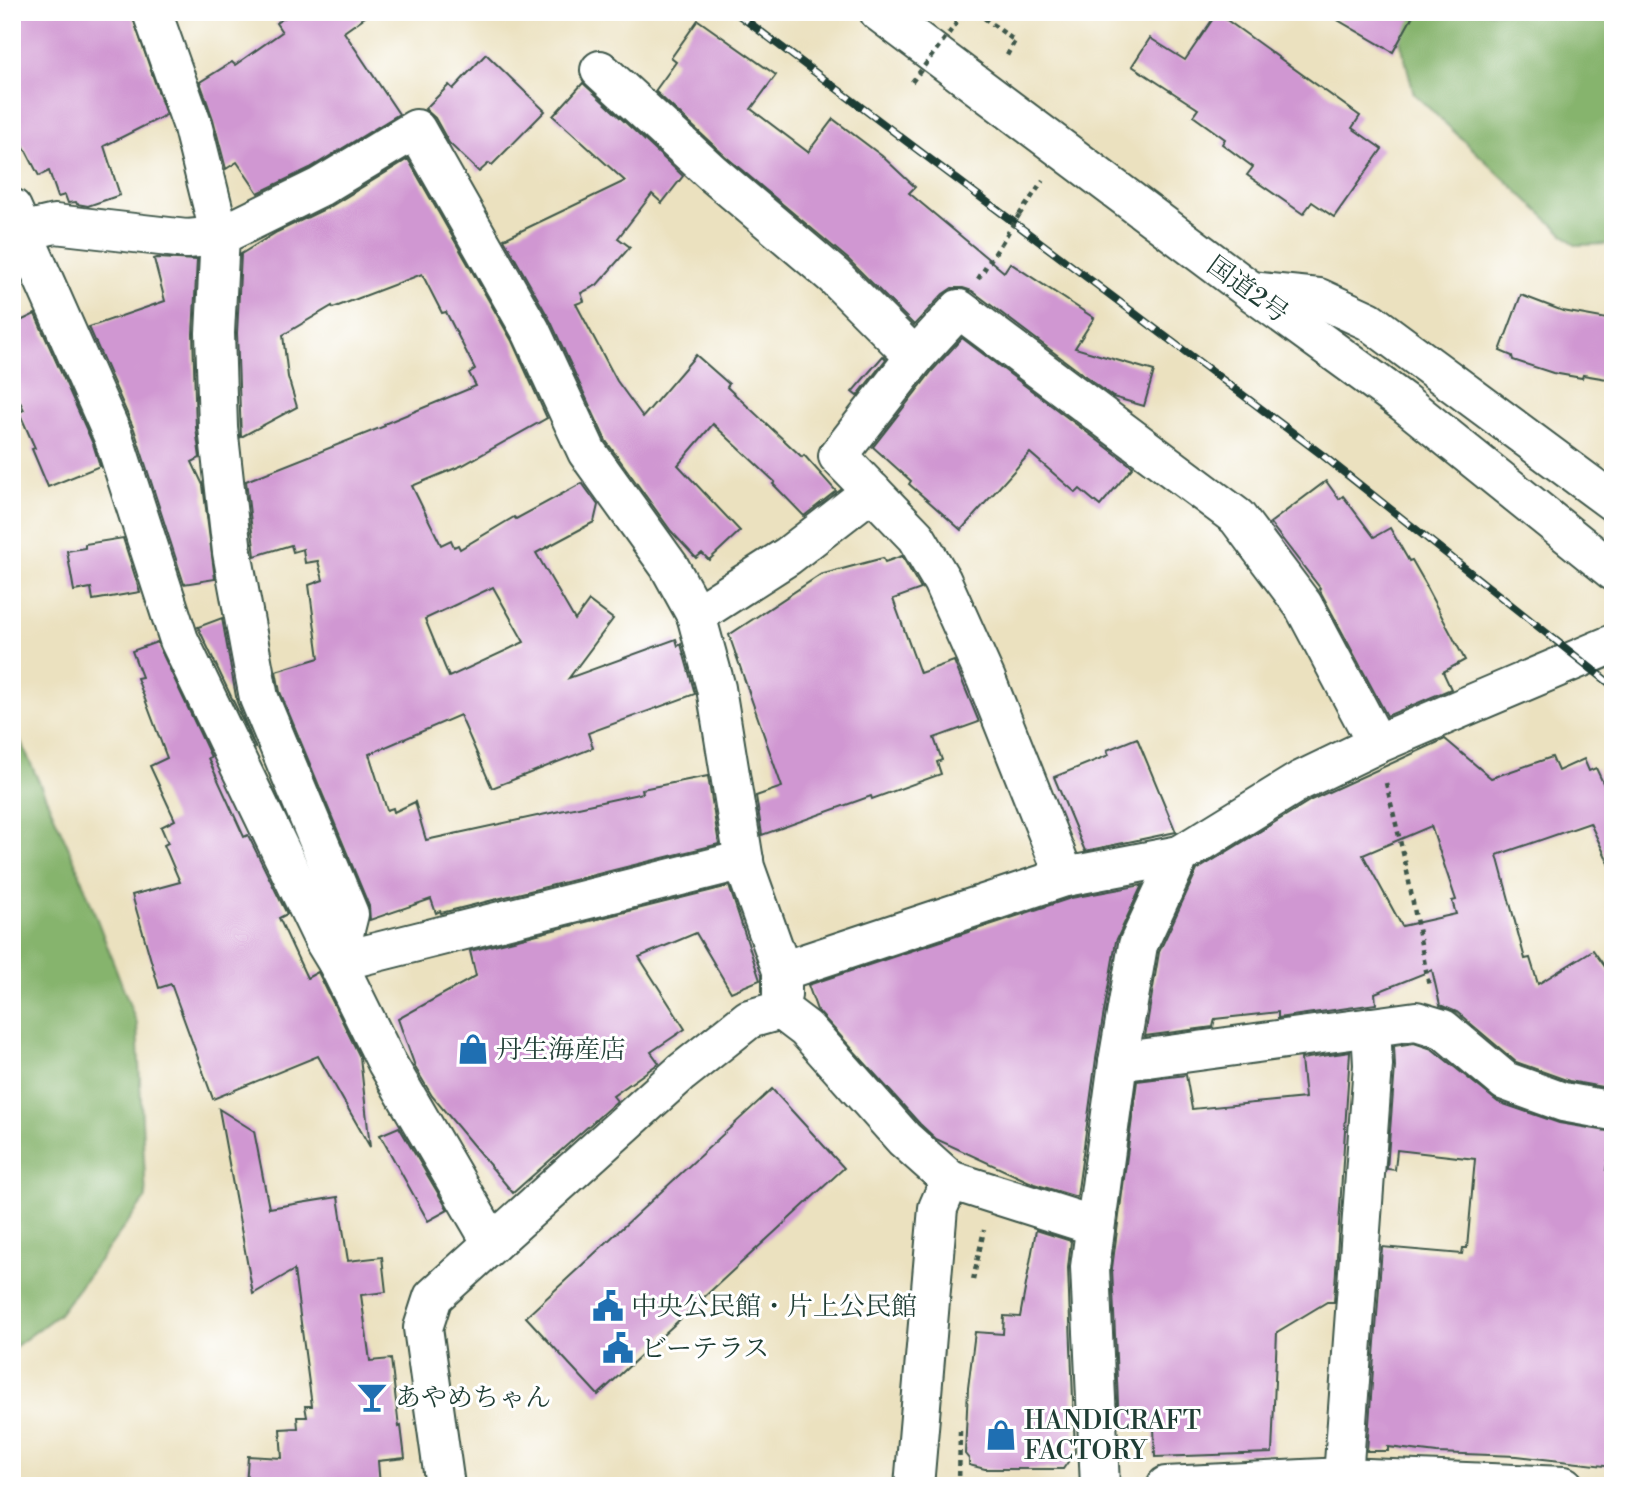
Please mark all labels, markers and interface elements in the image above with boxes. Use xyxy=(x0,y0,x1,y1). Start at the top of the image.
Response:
street label: 国道2号 xyxy=(1200,250,1294,330)
shop icon: 丹生海産店 xyxy=(456,1032,490,1066)
place label: 丹生海産店 xyxy=(496,1034,626,1066)
public building icon: 中央公民館・片上公民館 xyxy=(591,1289,625,1323)
place label: 中央公民館・片上公民館 xyxy=(631,1291,917,1323)
public building icon: ビーテラス xyxy=(601,1331,635,1365)
place label: ビーテラス xyxy=(641,1333,769,1365)
bar icon: あやめちゃん xyxy=(355,1380,389,1414)
place label: あやめちゃん xyxy=(395,1382,551,1414)
place label: HANDICRAFT FACTORY xyxy=(1024,1405,1201,1467)
shop icon: HANDICRAFT FACTORY xyxy=(984,1418,1018,1452)

